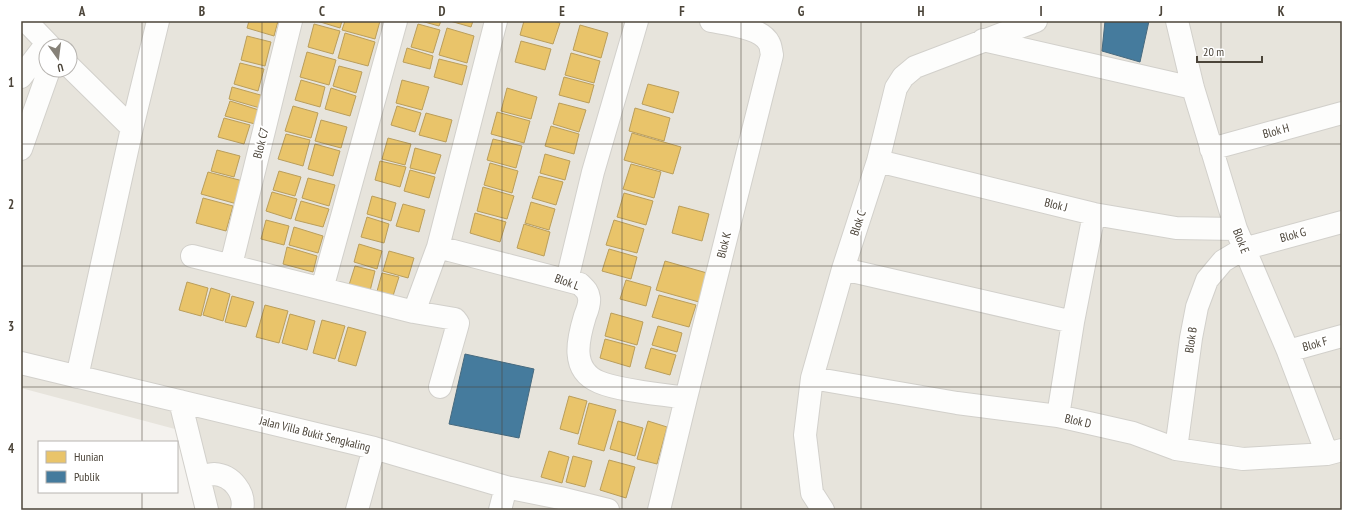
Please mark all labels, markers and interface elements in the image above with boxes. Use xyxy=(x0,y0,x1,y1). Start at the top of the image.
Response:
text: A xyxy=(78,3,86,20)
text: B xyxy=(199,3,205,20)
text: C xyxy=(319,3,325,20)
text: D xyxy=(439,3,446,20)
text: E xyxy=(559,3,565,20)
text: F xyxy=(679,3,685,20)
text: G xyxy=(798,3,805,20)
text: H xyxy=(918,3,925,20)
text: I xyxy=(1039,3,1043,20)
text: J xyxy=(1158,3,1163,20)
text: K xyxy=(1278,3,1285,20)
north arrow xyxy=(38,38,78,78)
scale bar xyxy=(1197,38,1262,64)
text: 20 m xyxy=(1203,44,1224,59)
text: U xyxy=(56,60,65,75)
text: 1 xyxy=(8,74,14,91)
street label: Blok H xyxy=(1261,120,1291,141)
street label: Blok C7 xyxy=(249,126,272,160)
street label: Blok J xyxy=(1043,194,1069,215)
text: 2 xyxy=(8,196,14,213)
street label: Blok C xyxy=(846,208,869,238)
street label: Blok G xyxy=(1278,224,1308,245)
street label: Blok E xyxy=(1230,226,1253,256)
street label: Blok K xyxy=(713,230,734,260)
street label: Blok L xyxy=(553,270,582,293)
text: 3 xyxy=(8,318,14,335)
street label: Blok B xyxy=(1181,325,1200,354)
street label: Blok F xyxy=(1301,333,1329,354)
street label: Blok D xyxy=(1063,410,1093,431)
street label: Jalan Villa Bukit Sengkaling xyxy=(257,412,372,455)
text: 4 xyxy=(8,440,15,457)
legend xyxy=(38,441,178,493)
text: Hunian xyxy=(74,449,104,464)
text: Publik xyxy=(74,469,100,484)

